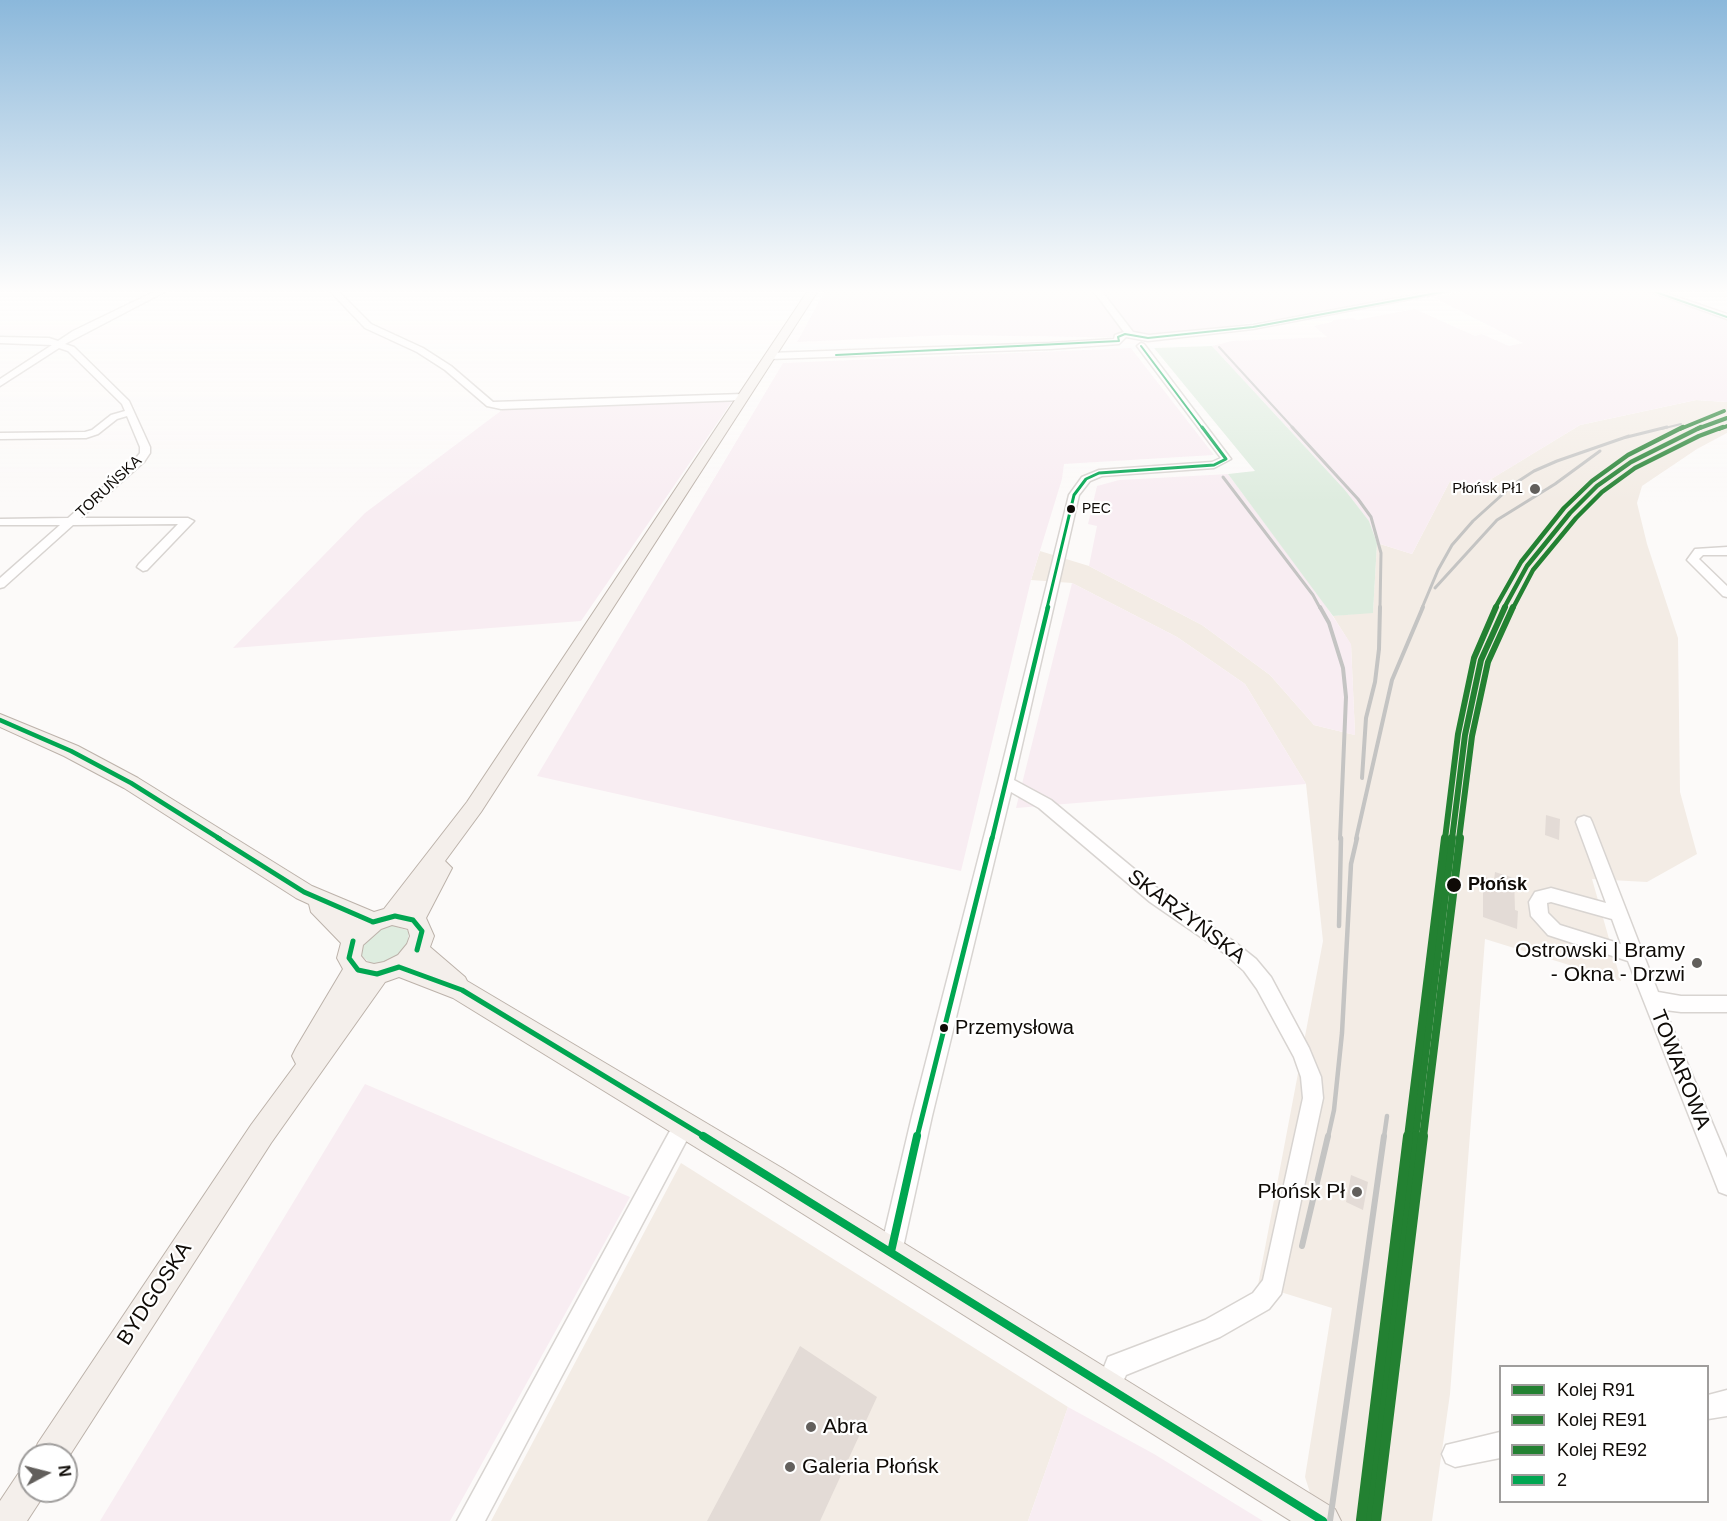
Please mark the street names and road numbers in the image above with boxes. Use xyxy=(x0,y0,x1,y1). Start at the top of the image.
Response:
street label: TORUŃSKA xyxy=(72,452,146,522)
street label: SKARŻYŃSKA xyxy=(1122,864,1250,970)
street label: TOWAROWA xyxy=(1645,1007,1715,1133)
street label: BYDGOSKA xyxy=(112,1238,198,1350)

